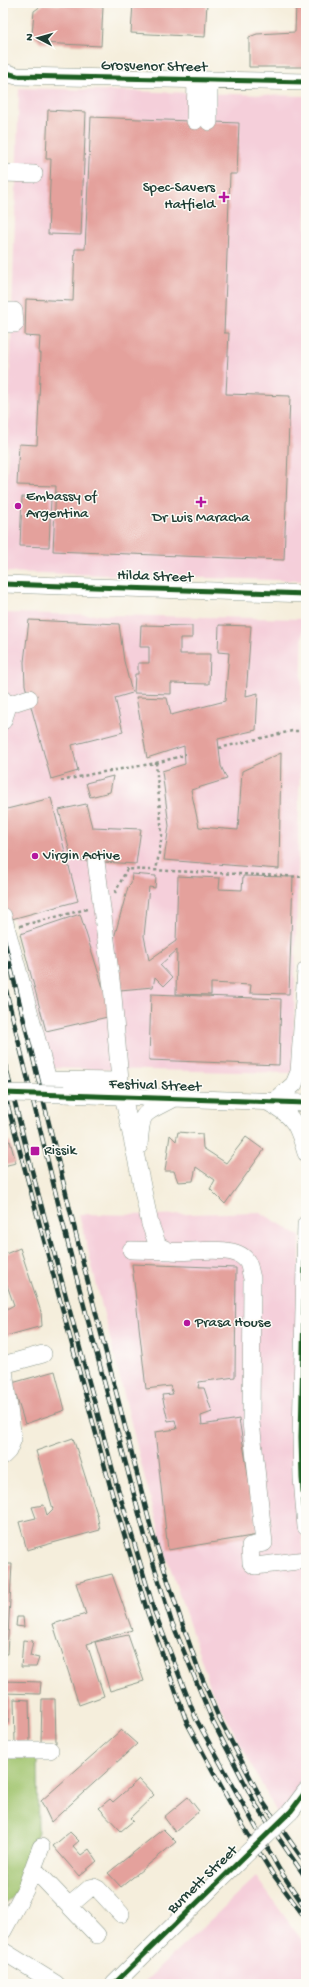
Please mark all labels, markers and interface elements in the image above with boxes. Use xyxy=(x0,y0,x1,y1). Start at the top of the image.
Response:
north arrow xyxy=(18,18,58,58)
text: N xyxy=(24,33,36,41)
street label: Grosvenor Street xyxy=(101,57,209,77)
place label: Spec-Savers Hatfield xyxy=(143,179,216,214)
marker: Spec-Savers Hatfield xyxy=(218,191,230,203)
place label: Embassy of Argentina xyxy=(26,488,98,523)
marker: Dr Luis Maracha xyxy=(195,496,207,508)
marker: Embassy of Argentina xyxy=(13,501,23,511)
place label: Dr Luis Maracha xyxy=(151,509,250,527)
street label: Hilda Street xyxy=(117,567,195,587)
place label: Virgin Active xyxy=(42,847,120,865)
marker: Virgin Active xyxy=(30,851,40,861)
street label: Festival Street xyxy=(108,1075,203,1097)
place label: Rissik xyxy=(44,1142,77,1160)
marker: Rissik xyxy=(29,1145,41,1157)
place label: Prasa House xyxy=(194,1314,271,1332)
marker: Prasa House xyxy=(182,1318,192,1328)
street label: Burnett Street xyxy=(163,1841,243,1919)

